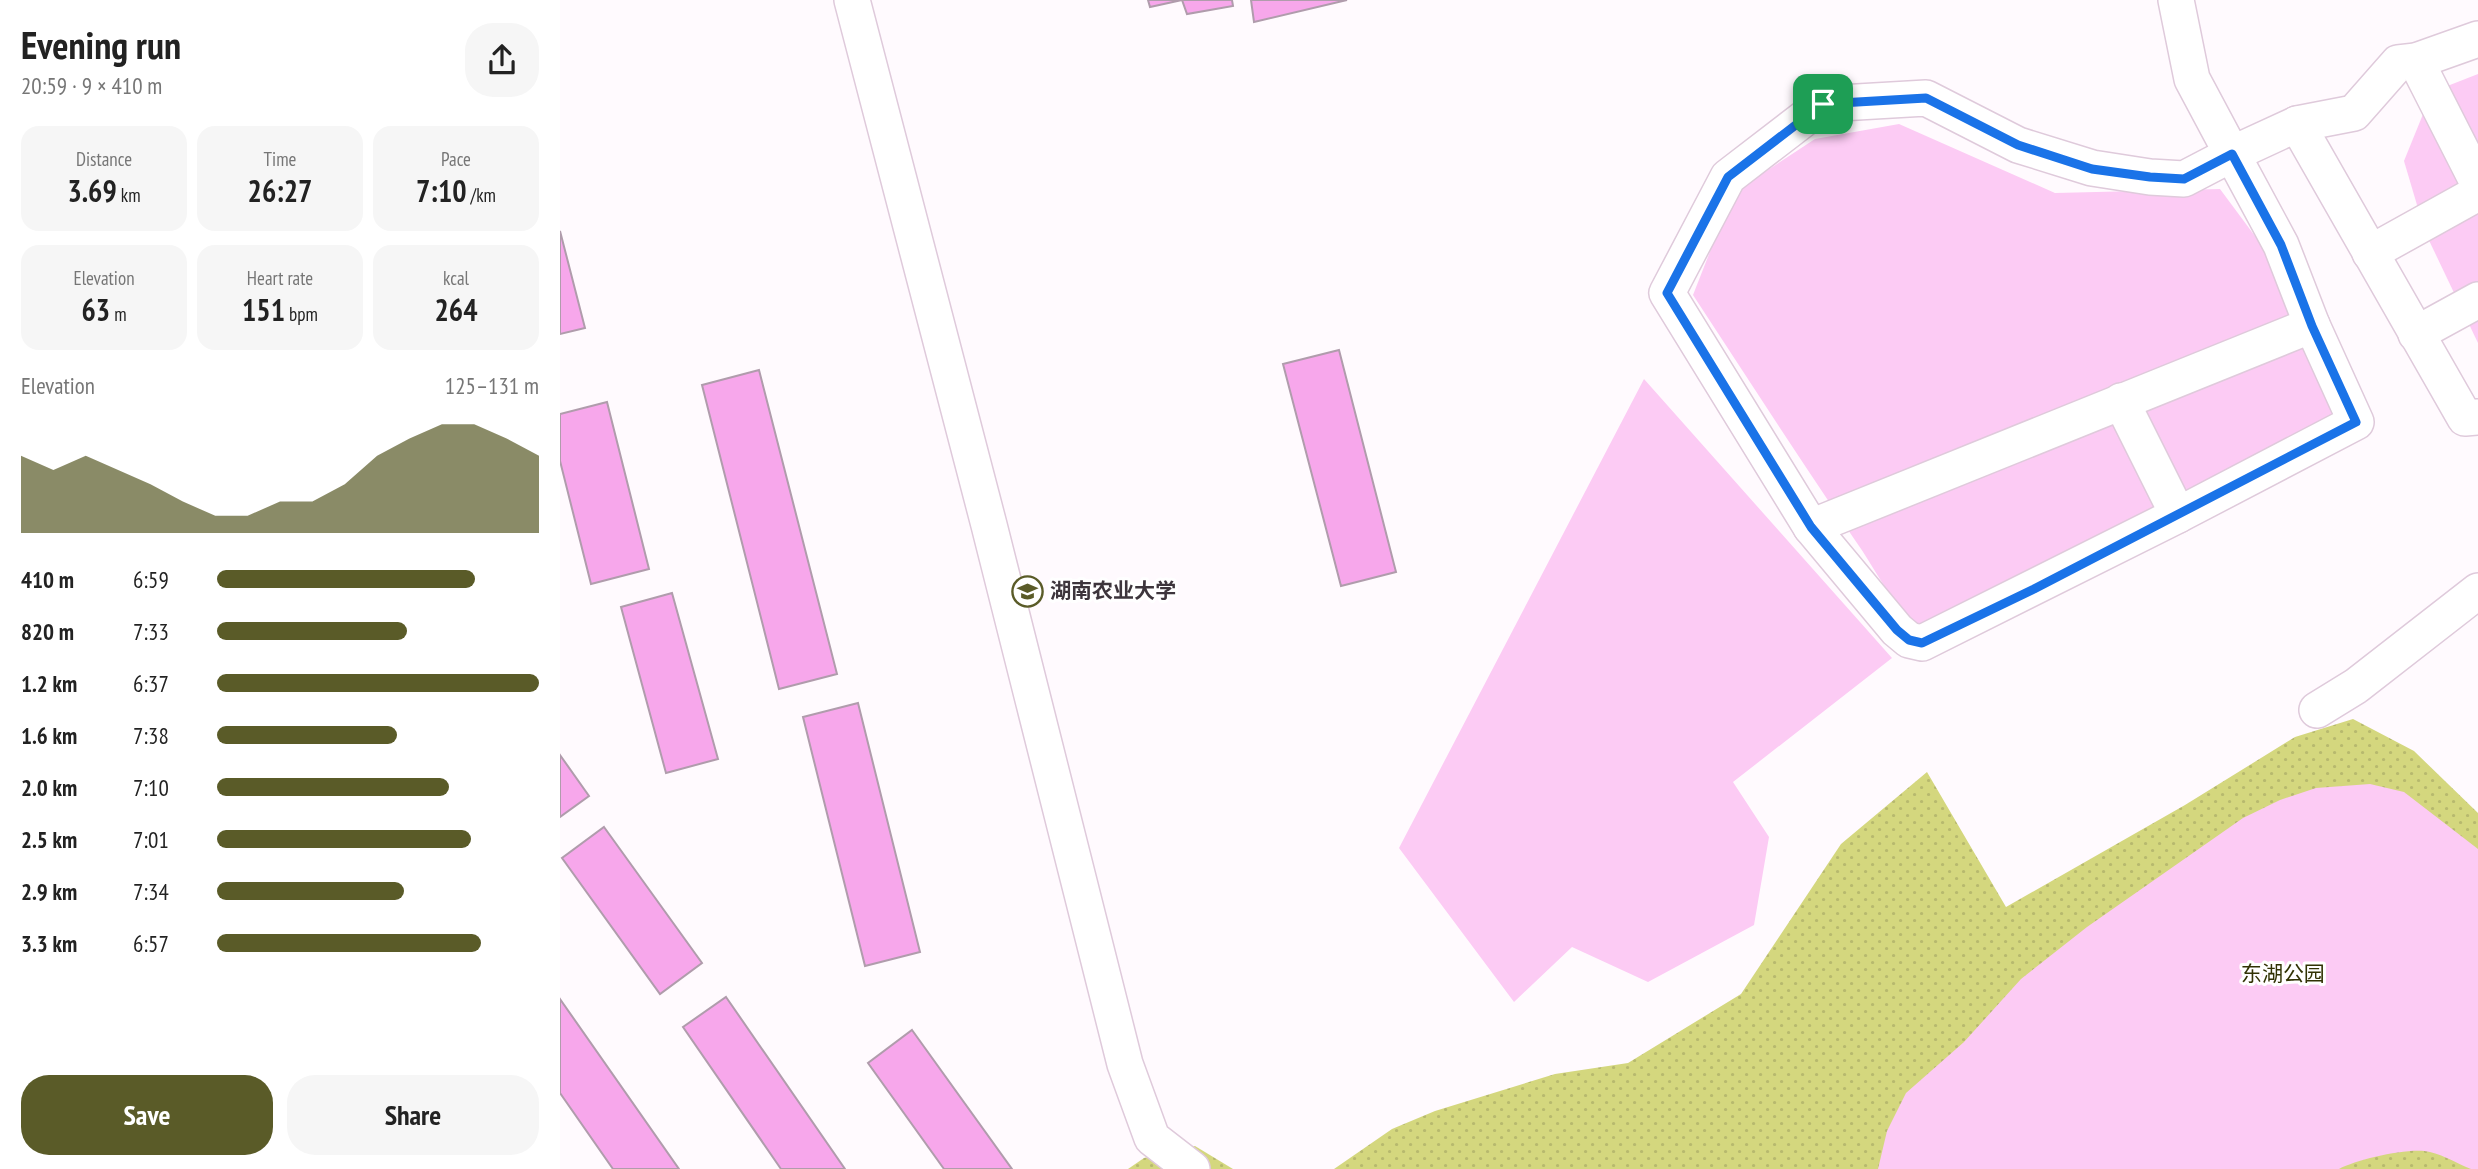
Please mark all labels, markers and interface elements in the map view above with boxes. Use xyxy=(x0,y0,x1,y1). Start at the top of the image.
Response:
text: Evening run xyxy=(21,20,181,69)
button: share xyxy=(465,23,539,97)
text: 20:59 · 9 × 410 m xyxy=(21,71,162,100)
pin xyxy=(1793,74,1853,134)
icon: arrive xyxy=(1804,85,1842,123)
text: Distance xyxy=(76,147,132,171)
text: Time xyxy=(264,147,296,171)
text: Pace xyxy=(441,147,471,171)
text: 3.69 xyxy=(67,171,117,210)
text: 26:27 xyxy=(248,171,312,210)
text: 7:10 xyxy=(416,171,467,210)
text: km xyxy=(117,183,141,207)
text: /km xyxy=(467,183,496,207)
text: Elevation xyxy=(74,266,134,290)
text: Heart rate xyxy=(247,266,313,290)
text: kcal xyxy=(443,266,469,290)
text: 63 xyxy=(81,290,110,329)
text: 151 xyxy=(242,290,285,329)
text: 264 xyxy=(434,290,478,329)
text: m xyxy=(110,302,127,326)
text: bpm xyxy=(285,302,318,326)
text: Elevation xyxy=(21,371,95,400)
text: 125–131 m xyxy=(445,371,539,400)
text: 410 m xyxy=(21,565,74,594)
text: 6:59 xyxy=(133,565,169,594)
school or university icon: 湖南农业大学 xyxy=(1010,574,1044,608)
place label: 湖南农业大学 xyxy=(1050,577,1176,604)
text: 820 m xyxy=(21,617,74,646)
text: 7:33 xyxy=(133,617,169,646)
text: 1.2 km xyxy=(21,669,77,698)
text: 6:37 xyxy=(133,669,169,698)
text: 1.6 km xyxy=(21,721,77,750)
text: 7:38 xyxy=(133,721,169,750)
text: 2.0 km xyxy=(21,773,77,802)
text: 7:10 xyxy=(133,773,169,802)
text: 2.5 km xyxy=(21,825,77,854)
text: 7:01 xyxy=(133,825,169,854)
text: 2.9 km xyxy=(21,877,77,906)
text: 7:34 xyxy=(133,877,169,906)
text: 3.3 km xyxy=(21,929,77,958)
text: 6:57 xyxy=(133,929,169,958)
park label: 东湖公园 xyxy=(2241,960,2325,987)
button: Save xyxy=(21,1075,273,1155)
button: Share xyxy=(287,1075,539,1155)

